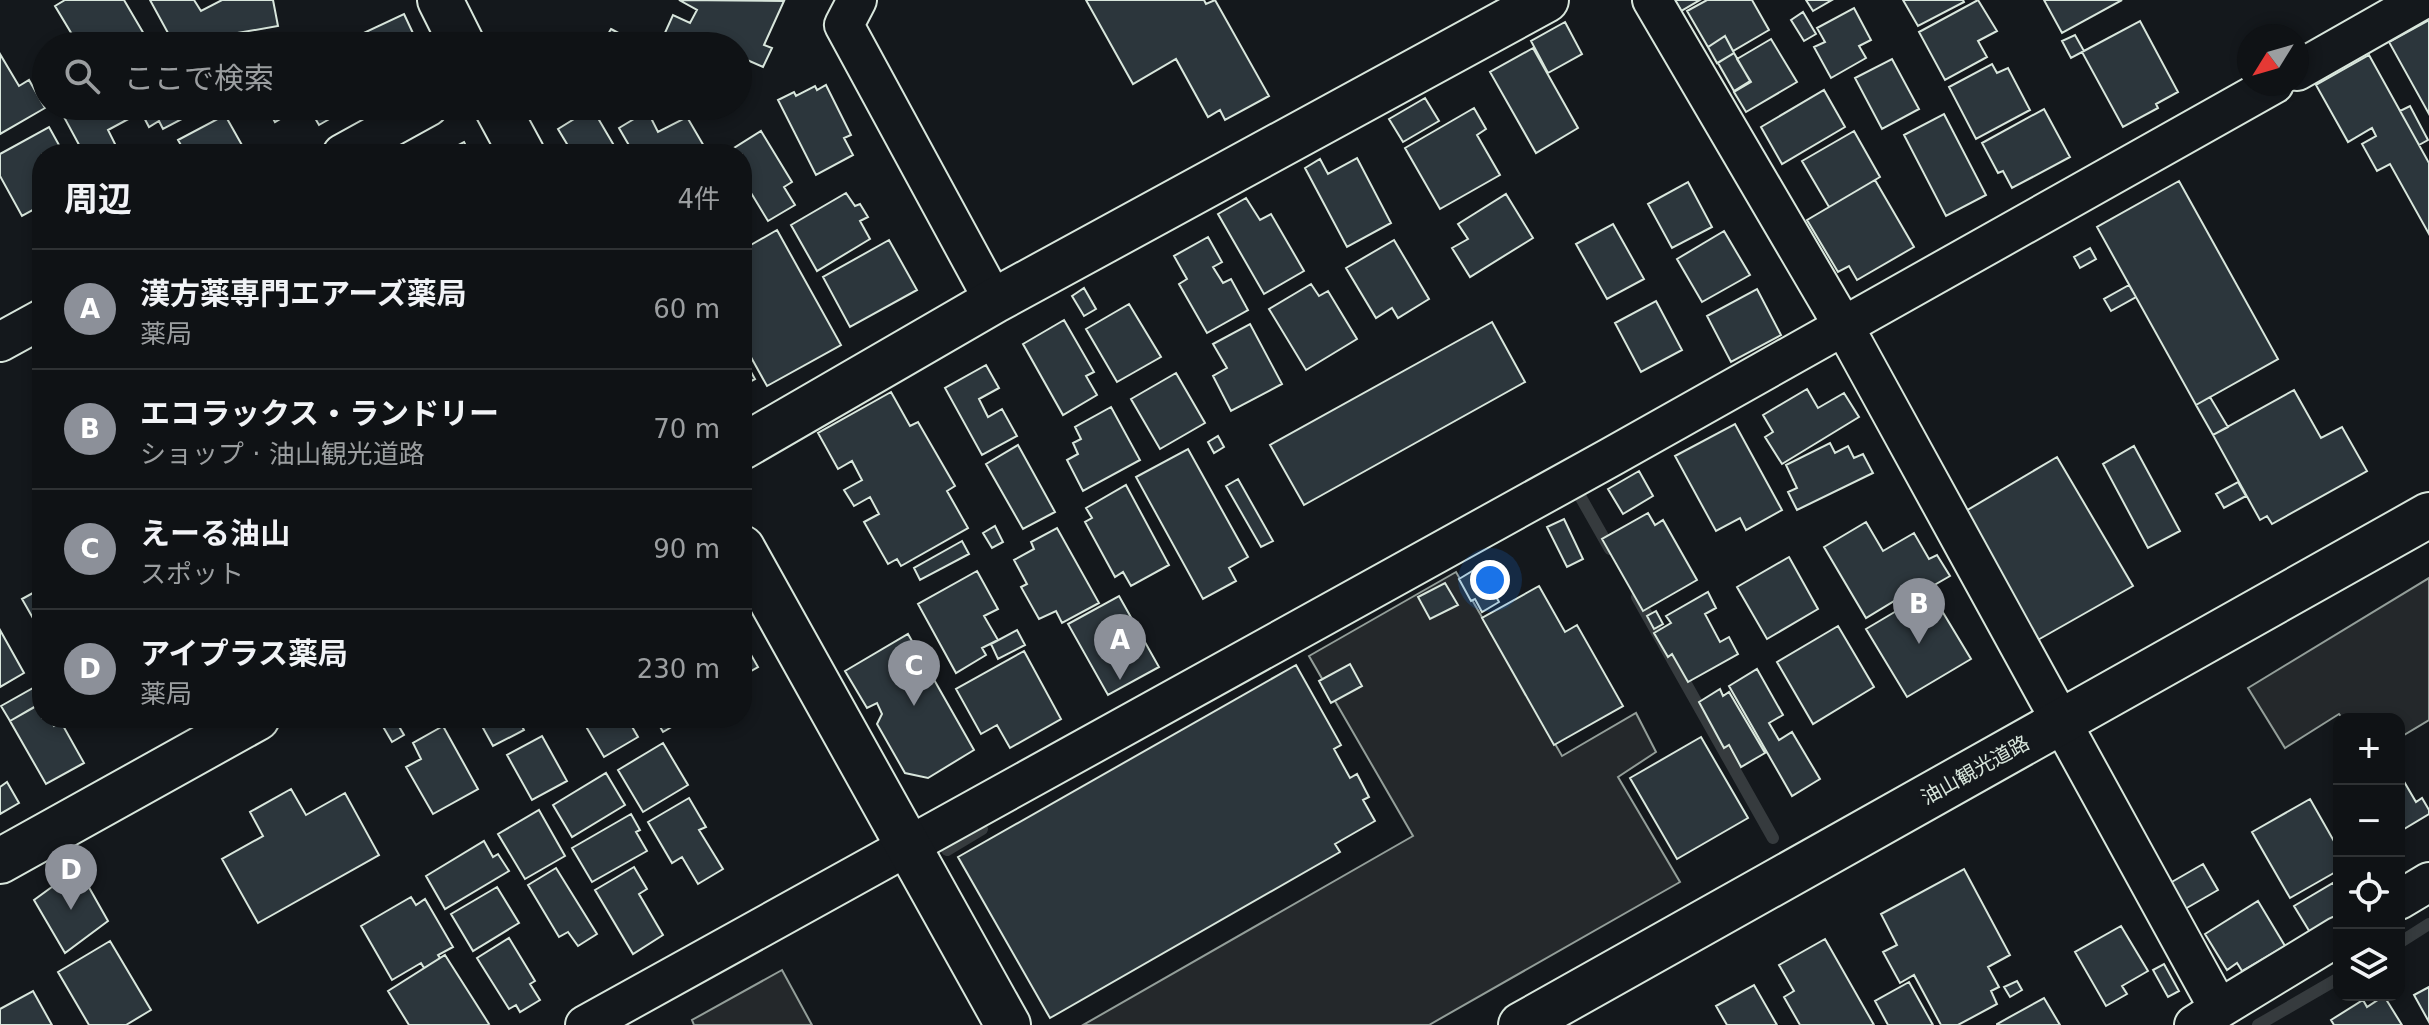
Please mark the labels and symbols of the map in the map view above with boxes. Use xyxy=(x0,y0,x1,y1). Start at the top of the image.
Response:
north arrow xyxy=(2237,24,2309,96)
your location xyxy=(1470,560,1510,600)
pin: B xyxy=(1893,578,1945,644)
pin: A xyxy=(1094,614,1146,680)
pin: C xyxy=(888,640,940,706)
street label: 油山観光道路 xyxy=(1917,730,2033,810)
pin: D xyxy=(45,844,97,910)

